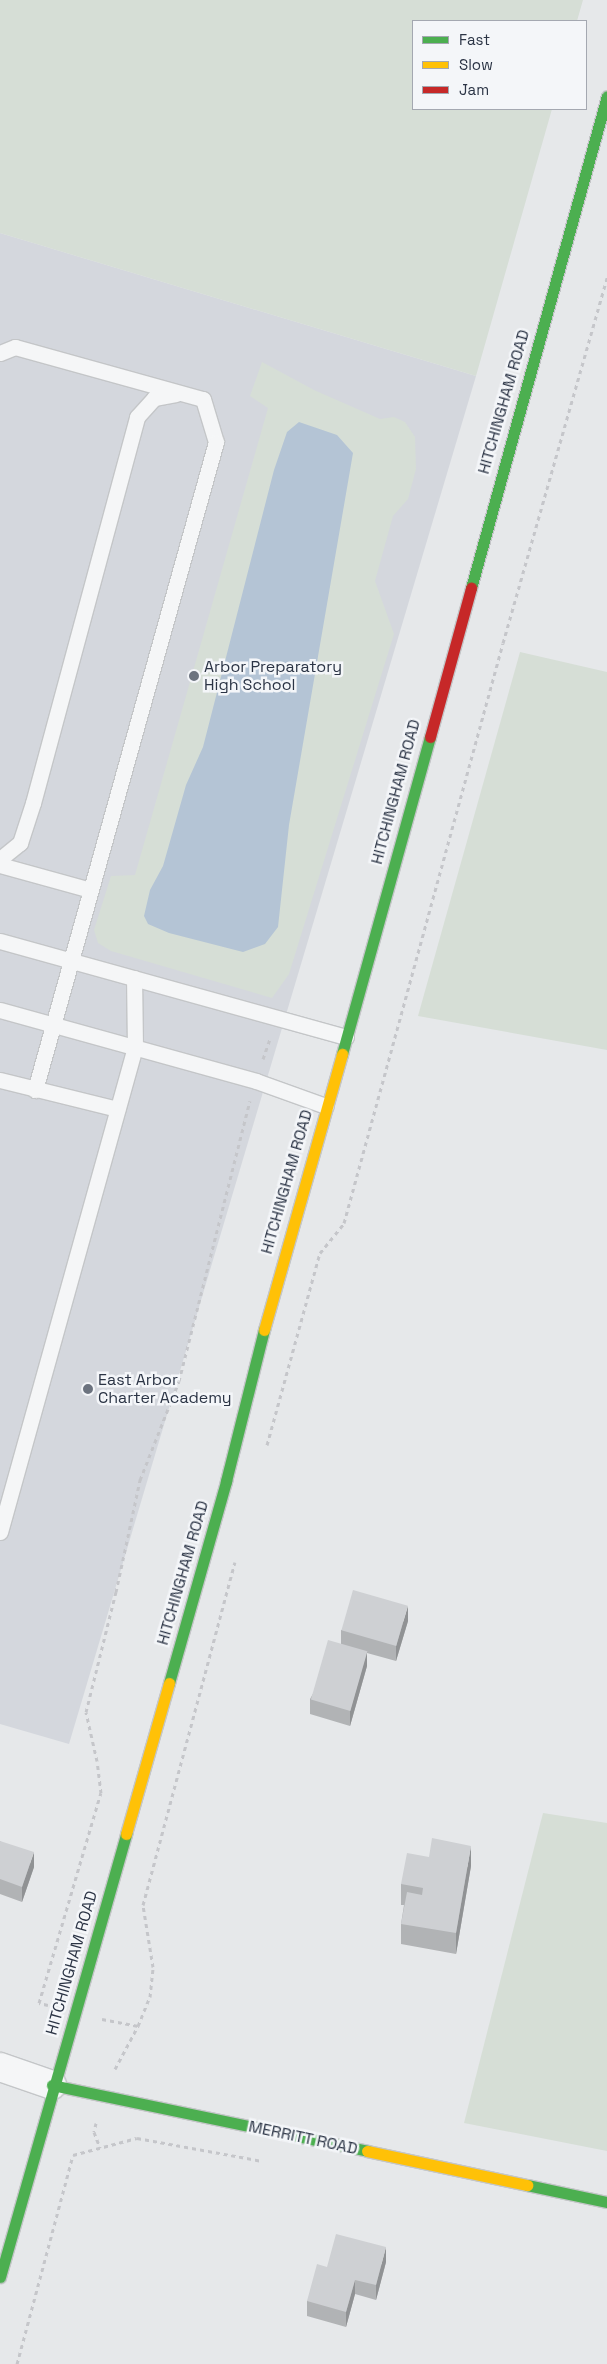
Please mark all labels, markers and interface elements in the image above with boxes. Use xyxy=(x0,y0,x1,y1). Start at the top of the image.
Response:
legend xyxy=(412,20,587,110)
text: Fast xyxy=(459,30,490,49)
text: Slow xyxy=(459,55,493,74)
text: Jam xyxy=(459,80,489,99)
street label: HITCHINGHAM ROAD xyxy=(474,328,534,476)
place label: Arbor Preparatory High School xyxy=(204,657,342,695)
marker: Arbor Preparatory High School xyxy=(188,670,200,682)
street label: HITCHINGHAM ROAD xyxy=(367,718,425,866)
street label: HITCHINGHAM ROAD xyxy=(257,1108,317,1256)
place label: East Arbor Charter Academy xyxy=(98,1370,232,1408)
marker: East Arbor Charter Academy xyxy=(82,1383,94,1395)
street label: HITCHINGHAM ROAD xyxy=(153,1499,213,1647)
street label: HITCHINGHAM ROAD xyxy=(42,1889,102,2037)
street label: MERRITT ROAD xyxy=(247,2117,359,2159)

